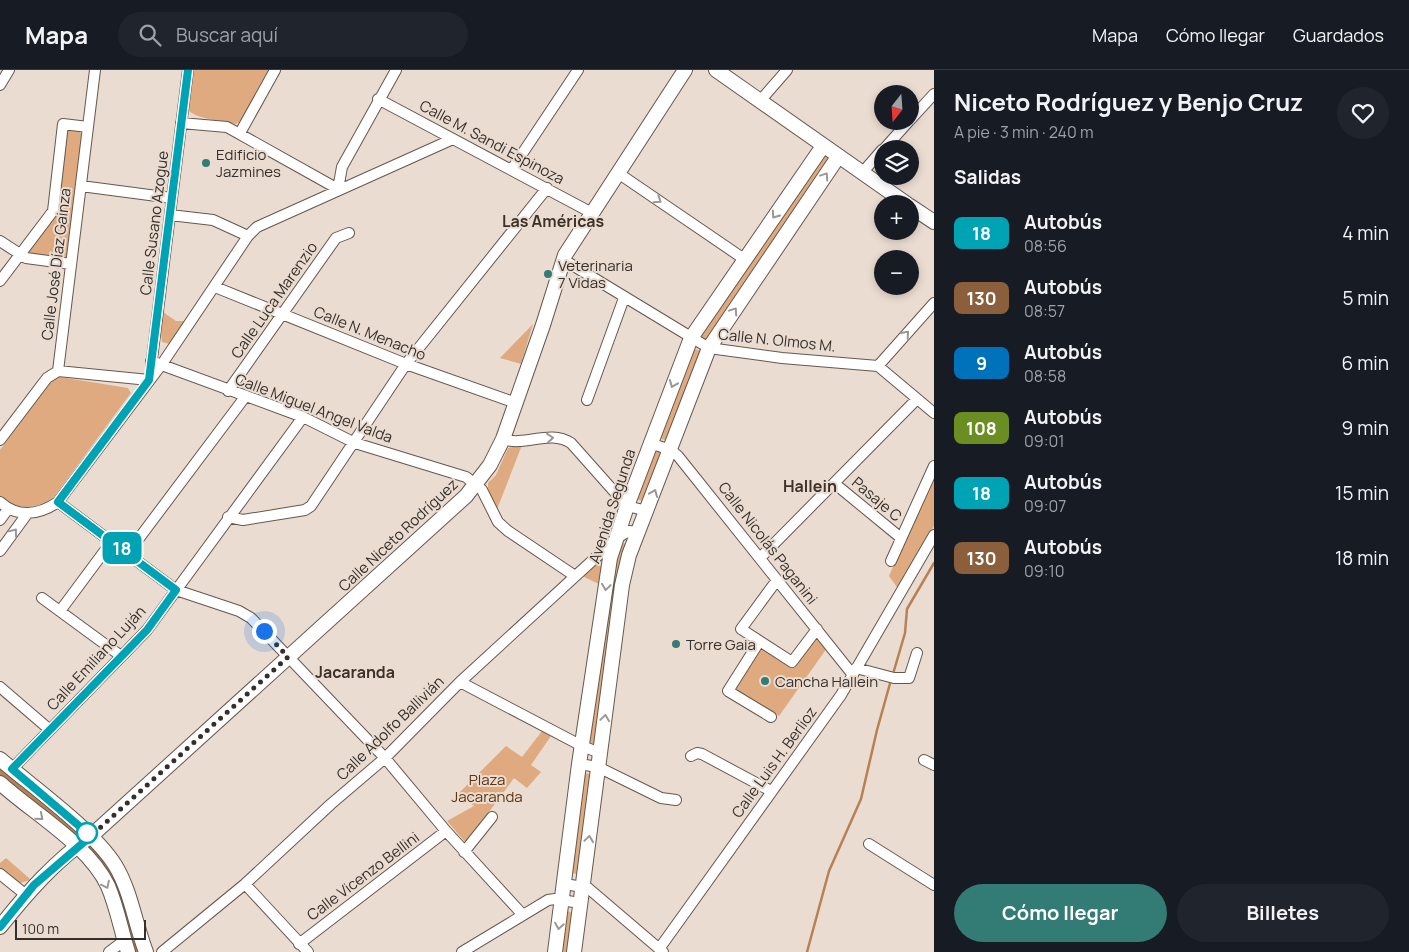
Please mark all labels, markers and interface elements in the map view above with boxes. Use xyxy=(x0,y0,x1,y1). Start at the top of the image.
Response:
search box xyxy=(118,12,468,57)
text: Mapa xyxy=(25,18,88,51)
icon: search xyxy=(136,21,164,49)
text: Buscar aquí xyxy=(176,22,278,48)
text: Mapa xyxy=(1092,23,1138,47)
text: Cómo llegar xyxy=(1166,23,1265,47)
text: Guardados xyxy=(1293,23,1384,47)
north arrow xyxy=(874,85,919,130)
map controls xyxy=(874,85,919,295)
text: Niceto Rodríguez y Benjo Cruz xyxy=(954,85,1303,118)
button: heart xyxy=(1337,87,1389,139)
street label: Calle M. Sandi Espinoza xyxy=(416,95,568,189)
text: A pie · 3 min · 240 m xyxy=(954,121,1094,143)
button: layers xyxy=(874,140,919,185)
place label: Edificio Jazmines xyxy=(216,144,281,182)
street label: Calle Susano Azogue xyxy=(135,149,173,296)
marker: Edificio Jazmines xyxy=(200,157,212,169)
text: Salidas xyxy=(954,164,1021,190)
one-way arrow xyxy=(819,172,828,182)
street label: Calle José Díaz Gainza xyxy=(36,187,76,341)
one-way arrow xyxy=(652,194,662,203)
button: + xyxy=(874,195,919,240)
one-way arrow xyxy=(772,209,781,218)
text: Autobús xyxy=(1024,209,1102,235)
district label: Las Américas xyxy=(502,210,604,232)
text: 4 min xyxy=(1342,220,1389,246)
text: 18 xyxy=(972,221,991,245)
text: 08:56 xyxy=(1024,235,1067,257)
street label: Calle Luca Marenzio xyxy=(226,237,322,363)
button: − xyxy=(874,250,919,295)
place label: Veterinaria 7 Vidas xyxy=(558,255,633,293)
marker: Veterinaria 7 Vidas xyxy=(542,268,554,280)
text: Autobús xyxy=(1024,274,1102,300)
text: 5 min xyxy=(1342,285,1389,311)
text: 130 xyxy=(966,286,997,310)
text: 08:57 xyxy=(1024,300,1065,322)
street label: Calle N. Menacho xyxy=(311,301,429,365)
one-way arrow xyxy=(728,307,737,317)
street label: Calle N. Olmos M. xyxy=(717,323,837,357)
one-way arrow xyxy=(900,331,909,340)
text: Autobús xyxy=(1024,339,1102,365)
text: 6 min xyxy=(1342,350,1389,376)
text: 9 xyxy=(976,351,987,375)
text: 08:58 xyxy=(1024,365,1066,387)
street label: Calle Miguel Angel Valda xyxy=(232,368,396,448)
one-way arrow xyxy=(669,379,679,387)
text: Autobús xyxy=(1024,404,1102,430)
text: 9 min xyxy=(1342,415,1389,441)
text: 108 xyxy=(966,416,997,440)
text: 09:01 xyxy=(1024,430,1064,452)
one-way arrow xyxy=(546,432,554,443)
street label: Avenida Segunda xyxy=(584,446,640,566)
text: Autobús xyxy=(1024,469,1102,495)
street label: Pasaje C xyxy=(847,472,907,526)
street label: Calle Niceto Rodríguez xyxy=(334,474,462,596)
district label: Hallein xyxy=(783,475,837,497)
street label: Calle Nicolás Paganini xyxy=(713,477,823,609)
text: 15 min xyxy=(1335,480,1389,506)
text: 18 xyxy=(972,481,991,505)
one-way arrow xyxy=(648,489,658,497)
text: 09:07 xyxy=(1024,495,1066,517)
one-way arrow xyxy=(8,529,16,538)
line badge: 18 xyxy=(100,532,144,564)
text: Autobús xyxy=(1024,534,1102,560)
text: 18 xyxy=(113,536,131,560)
text: 18 min xyxy=(1335,545,1389,571)
text: 130 xyxy=(966,546,997,570)
text: 09:10 xyxy=(1024,560,1064,582)
one-way arrow xyxy=(601,583,611,592)
street label: Calle Emiliano Luján xyxy=(42,601,150,715)
your location xyxy=(252,619,277,644)
place label: Torre Gaia xyxy=(686,634,756,655)
marker: Torre Gaia xyxy=(670,638,682,650)
district label: Jacaranda xyxy=(315,661,395,683)
street label: Calle Adolfo Ballivián xyxy=(332,671,448,785)
place label: Cancha Hallein xyxy=(775,671,878,692)
marker: Cancha Hallein xyxy=(759,675,771,687)
street label: Calle Luis H. Berlioz xyxy=(726,702,822,822)
one-way arrow xyxy=(599,714,610,722)
park label: Plaza Jacaranda xyxy=(451,769,523,807)
one-way arrow xyxy=(34,811,43,819)
unlabelled marker xyxy=(76,822,98,844)
street label: Calle Vicenzo Bellini xyxy=(302,827,424,925)
one-way arrow xyxy=(583,835,593,843)
one-way arrow xyxy=(100,880,110,889)
button: Cómo llegar xyxy=(954,884,1167,942)
button: Billetes xyxy=(1177,884,1389,942)
scale bar xyxy=(15,917,146,940)
text: 100 m xyxy=(22,919,59,938)
one-way arrow xyxy=(554,922,565,930)

